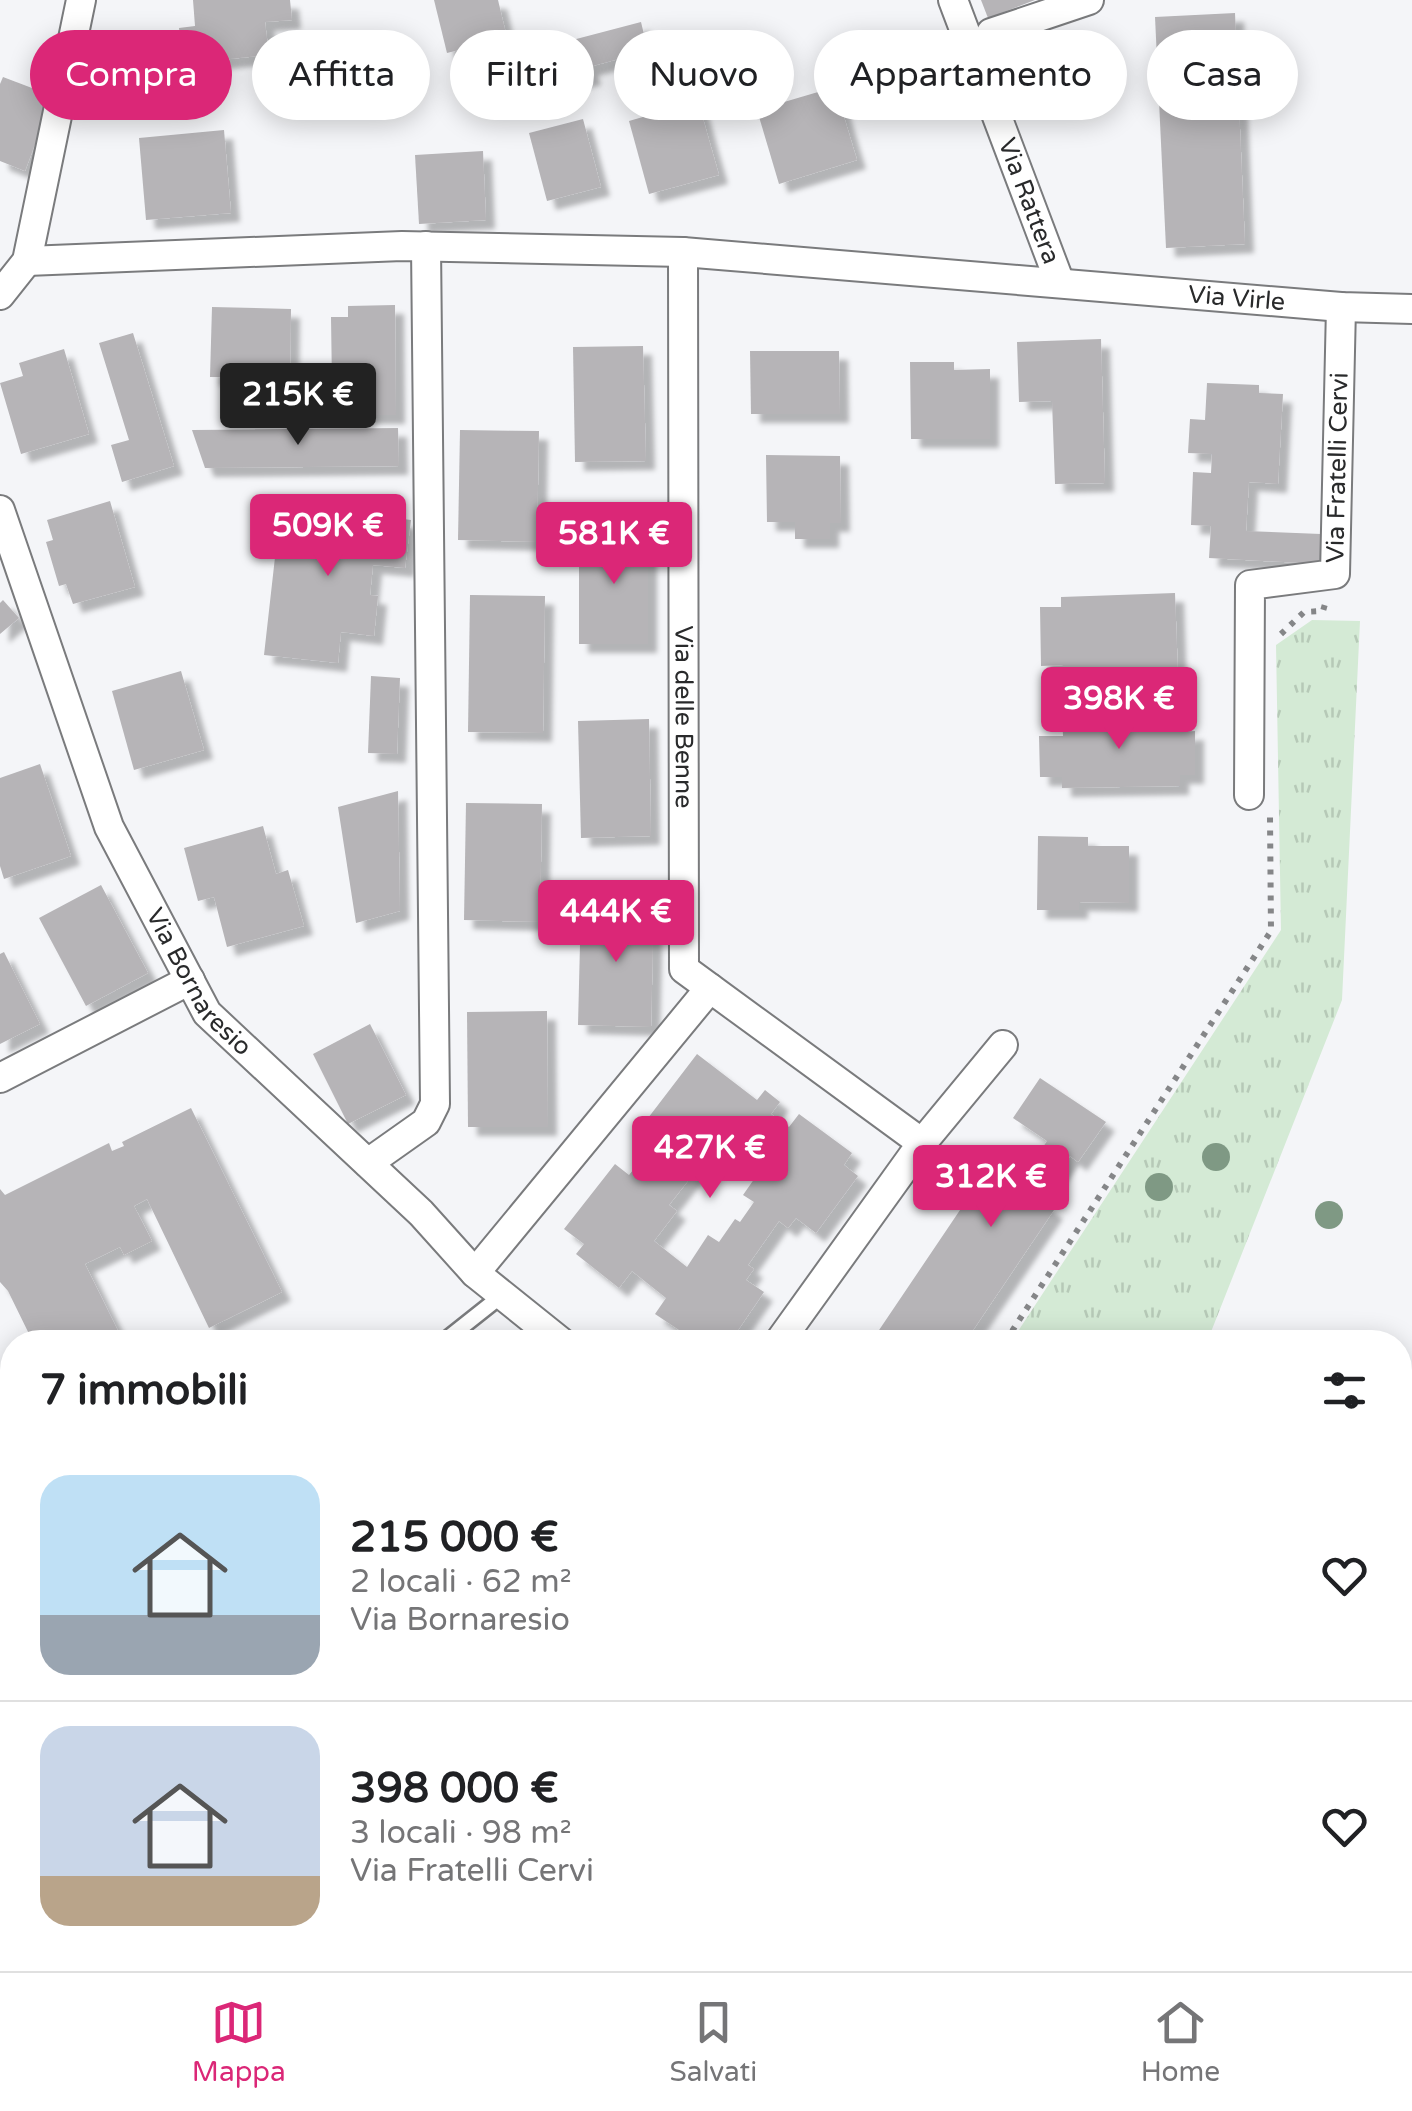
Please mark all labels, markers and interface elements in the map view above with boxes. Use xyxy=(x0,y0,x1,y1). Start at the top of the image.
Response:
chip: Compra xyxy=(30,30,232,120)
chip: Affitta xyxy=(252,30,430,120)
chip: Filtri xyxy=(450,30,594,120)
chip: Nuovo xyxy=(614,30,794,120)
chip: Appartamento xyxy=(814,30,1127,120)
chip: Casa xyxy=(1147,30,1298,120)
street label: Via Rattera xyxy=(992,134,1066,268)
street label: Via Virle xyxy=(1187,279,1286,317)
pin: 215K € xyxy=(217,363,379,448)
street label: Via Fratelli Cervi xyxy=(1320,372,1355,563)
text: 215K € xyxy=(242,376,354,414)
pin: 509K € xyxy=(247,494,409,579)
pin: 581K € xyxy=(533,502,695,587)
text: 509K € xyxy=(272,507,384,545)
text: 581K € xyxy=(558,515,670,553)
street label: Via delle Benne xyxy=(669,625,699,809)
pin: 398K € xyxy=(1038,667,1200,752)
text: 398K € xyxy=(1063,680,1175,718)
pin: 444K € xyxy=(535,880,697,965)
text: 444K € xyxy=(560,893,672,931)
street label: Via Bornaresio xyxy=(139,903,258,1062)
pin: 427K € xyxy=(629,1116,791,1201)
text: 427K € xyxy=(654,1129,766,1167)
pin: 312K € xyxy=(910,1145,1072,1230)
text: 312K € xyxy=(935,1158,1047,1196)
icon: filters xyxy=(1317,1363,1372,1418)
text: 7 immobili xyxy=(40,1365,248,1416)
text: 215 000 € xyxy=(350,1512,559,1563)
icon: home xyxy=(120,1515,240,1635)
icon: heart xyxy=(1317,1548,1372,1603)
text: 2 locali · 62 m² xyxy=(350,1563,572,1601)
text: Via Bornaresio xyxy=(350,1601,570,1639)
text: 398 000 € xyxy=(350,1763,559,1814)
icon: home xyxy=(120,1766,240,1886)
icon: heart xyxy=(1317,1799,1372,1854)
text: 3 locali · 98 m² xyxy=(350,1814,572,1852)
text: Via Fratelli Cervi xyxy=(350,1852,594,1890)
tab: Mappa xyxy=(192,1995,286,2089)
tab: Salvati xyxy=(669,1995,757,2089)
tab: Home xyxy=(1141,1995,1220,2089)

